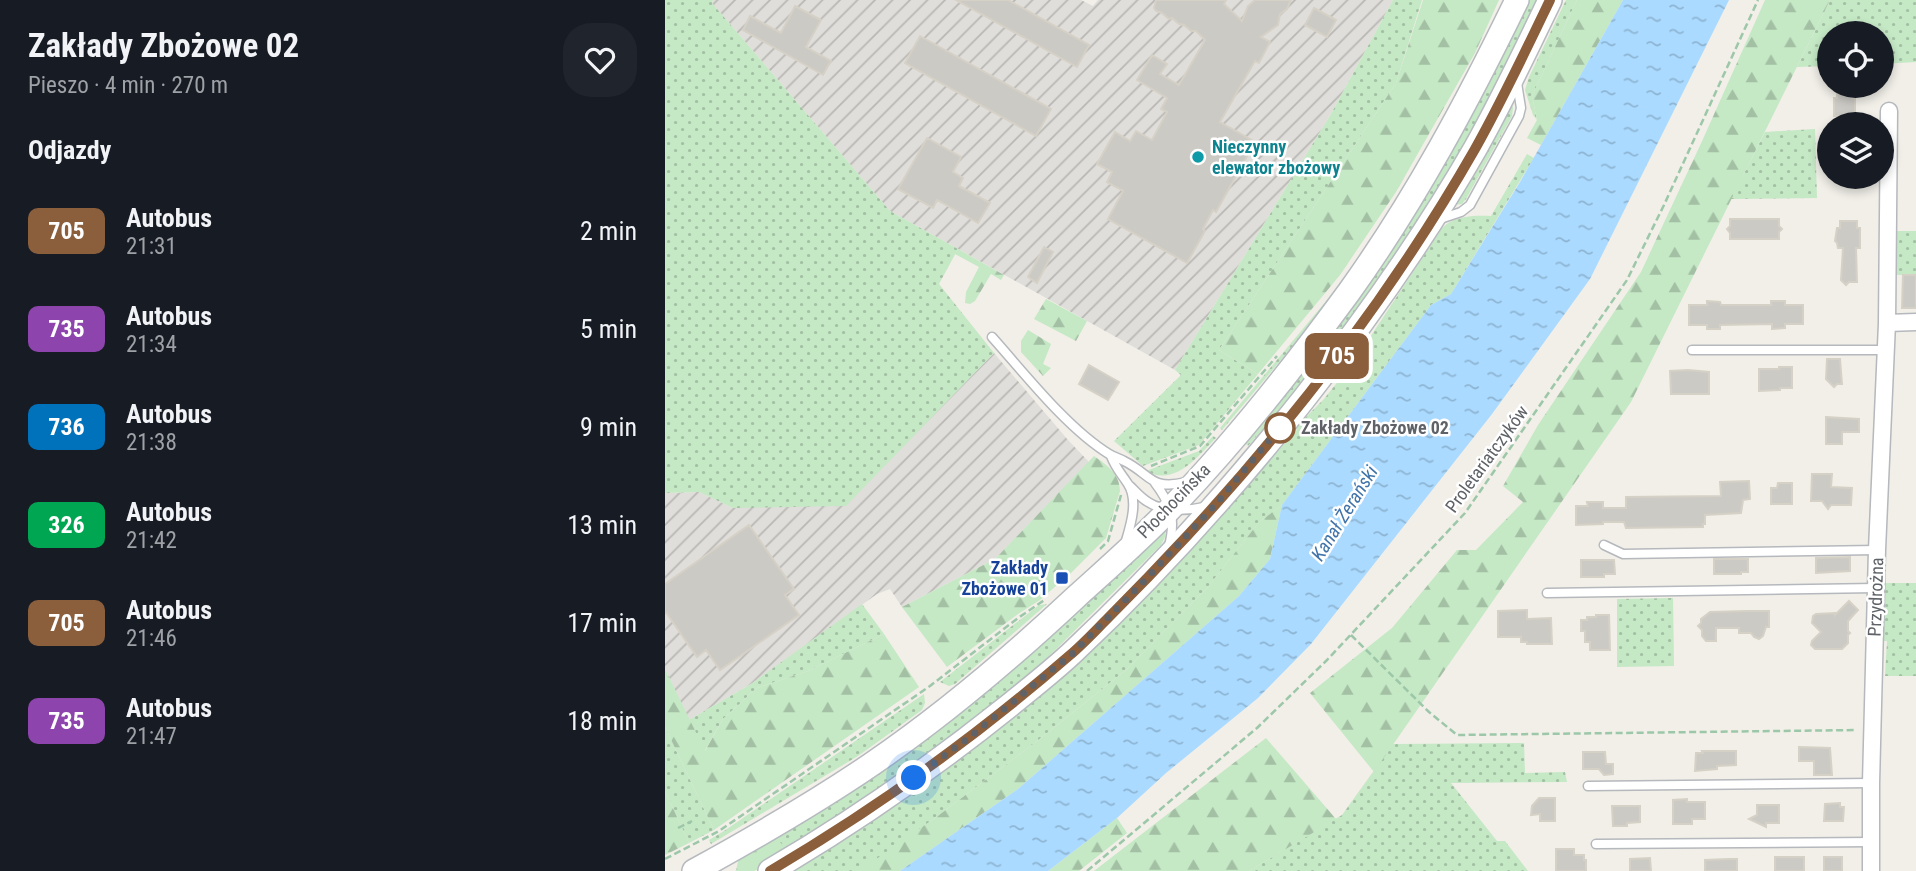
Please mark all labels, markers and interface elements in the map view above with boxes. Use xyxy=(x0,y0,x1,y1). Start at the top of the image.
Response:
map controls xyxy=(1817,21,1894,189)
button: locate xyxy=(1817,21,1894,98)
button: heart xyxy=(563,23,637,97)
text: Zakłady Zbożowe 02 xyxy=(28,26,299,65)
text: Pieszo · 4 min · 270 m xyxy=(28,72,228,99)
button: layers xyxy=(1817,112,1894,189)
text: Odjazdy xyxy=(28,135,111,165)
place label: Nieczynny elewator zbożowy xyxy=(1212,136,1340,178)
marker: Nieczynny elewator zbożowy xyxy=(1190,149,1206,165)
text: Autobus xyxy=(126,203,212,233)
text: 2 min xyxy=(580,216,637,246)
text: 705 xyxy=(48,217,85,245)
text: 21:31 xyxy=(126,233,177,260)
text: Autobus xyxy=(126,301,212,331)
text: 5 min xyxy=(580,314,637,344)
text: 735 xyxy=(48,315,85,343)
text: 21:34 xyxy=(126,331,177,358)
line badge: 705 xyxy=(1297,333,1377,379)
text: 705 xyxy=(1319,342,1355,370)
text: Autobus xyxy=(126,399,212,429)
street label: Proletariatczyków xyxy=(1441,401,1533,516)
text: 9 min xyxy=(580,412,637,442)
text: 736 xyxy=(48,413,85,441)
marker: Zakłady Zbożowe 02 xyxy=(1265,413,1295,443)
place label: Zakłady Zbożowe 02 xyxy=(1301,417,1449,438)
text: 21:38 xyxy=(126,429,177,456)
street label: Płochocińska xyxy=(1133,459,1214,542)
water label: Kanał Żerański xyxy=(1306,461,1383,565)
text: Autobus xyxy=(126,497,212,527)
text: 13 min xyxy=(567,510,637,540)
text: 326 xyxy=(48,511,85,539)
text: 21:42 xyxy=(126,527,177,554)
place label: Zakłady Zbożowe 01 xyxy=(961,557,1048,599)
street label: Przydrożna xyxy=(1864,557,1887,637)
marker: Zakłady Zbożowe 01 xyxy=(1054,570,1070,586)
text: Autobus xyxy=(126,595,212,625)
text: 17 min xyxy=(567,608,637,638)
text: 705 xyxy=(48,609,85,637)
text: 21:46 xyxy=(126,625,177,652)
text: Autobus xyxy=(126,693,212,723)
text: 18 min xyxy=(567,706,637,736)
text: 735 xyxy=(48,707,85,735)
text: 21:47 xyxy=(126,723,177,750)
your location xyxy=(896,760,931,795)

